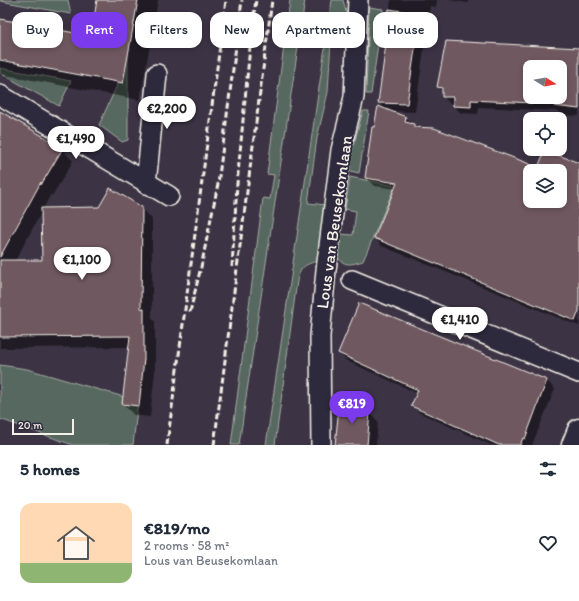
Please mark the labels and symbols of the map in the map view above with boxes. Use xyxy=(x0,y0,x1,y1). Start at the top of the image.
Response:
north arrow xyxy=(523,60,567,104)
pin: €2,200 xyxy=(134,96,200,130)
pin: €1,490 xyxy=(43,126,109,160)
street label: Lous van Beusekomlaan xyxy=(312,134,356,310)
pin: €1,100 xyxy=(49,247,115,281)
pin: €1,410 xyxy=(427,307,493,341)
pin: €819 xyxy=(328,391,376,425)
scale bar xyxy=(12,417,74,436)

